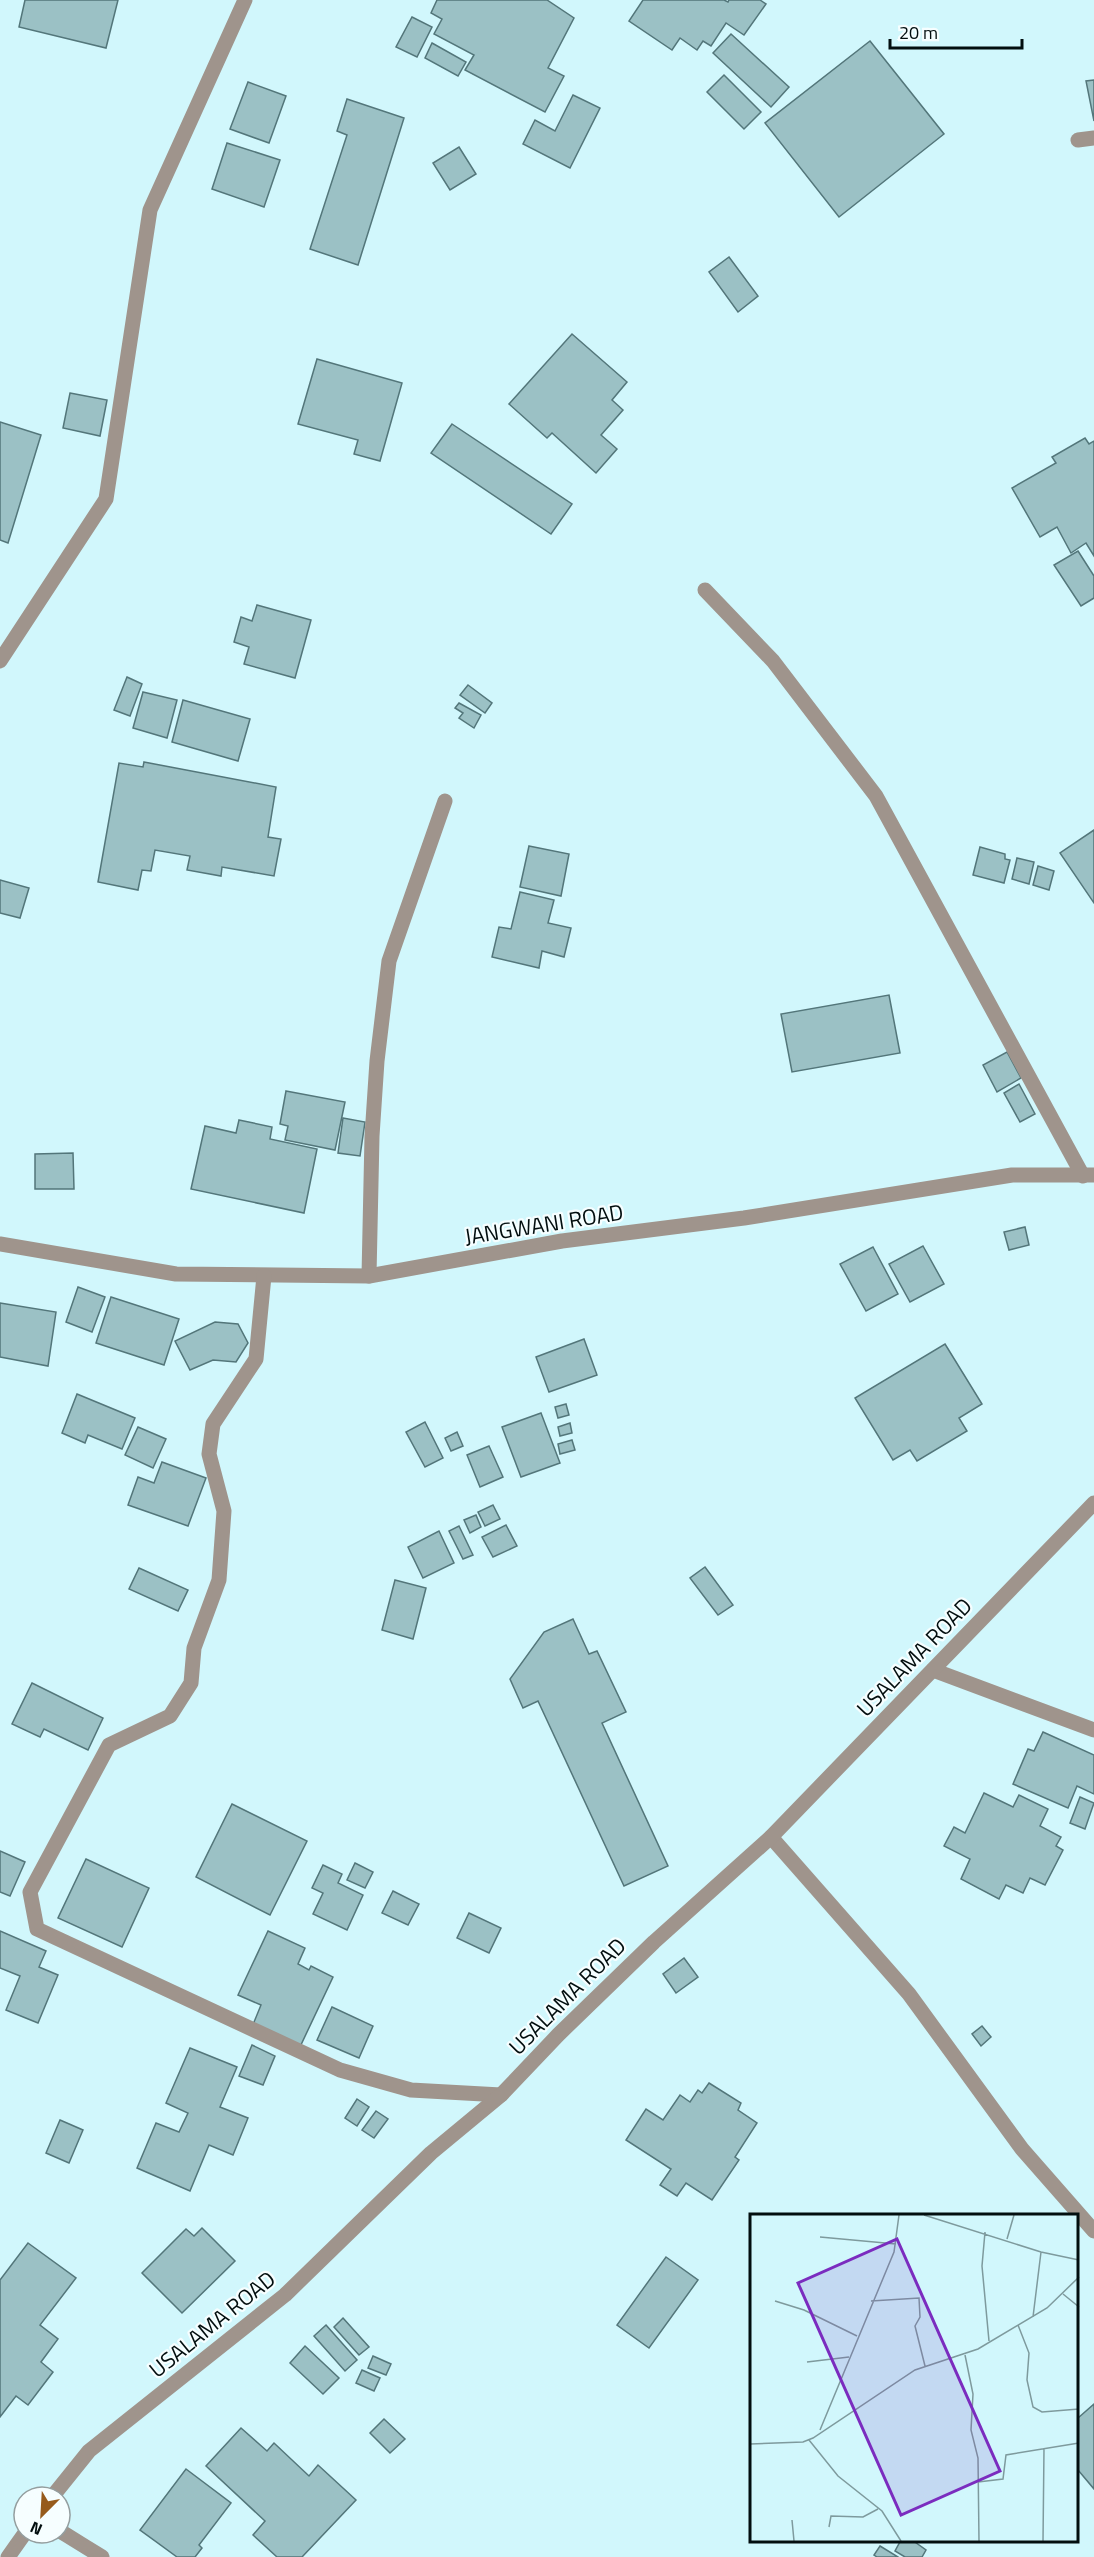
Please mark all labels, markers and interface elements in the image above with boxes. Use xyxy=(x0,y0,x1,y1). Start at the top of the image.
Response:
scale bar xyxy=(890,12,1022,50)
text: 20 m xyxy=(899,19,938,46)
street label: JANGWANI ROAD xyxy=(462,1195,626,1253)
street label: USALAMA ROAD xyxy=(848,1590,980,1724)
street label: USALAMA ROAD xyxy=(500,1929,634,2063)
inset map xyxy=(750,2214,1079,2542)
street label: USALAMA ROAD xyxy=(141,2262,283,2386)
north arrow xyxy=(12,2485,72,2545)
text: N xyxy=(26,2515,46,2542)

